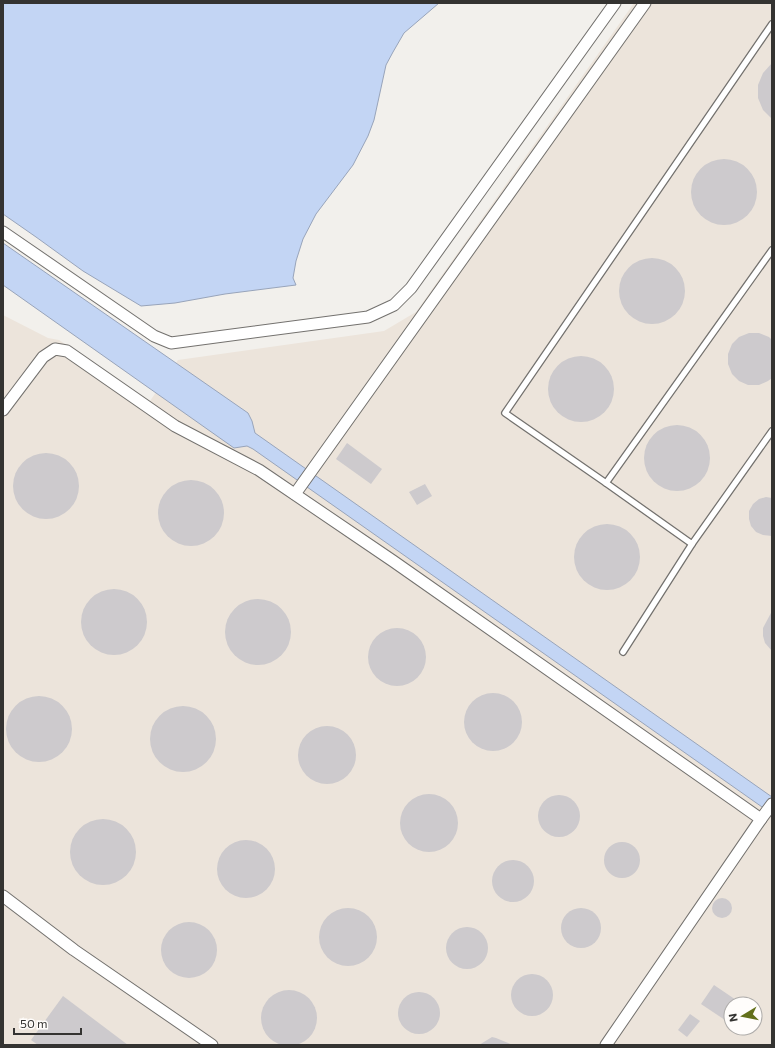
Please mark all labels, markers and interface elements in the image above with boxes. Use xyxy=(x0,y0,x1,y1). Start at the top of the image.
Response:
north arrow xyxy=(723,996,763,1036)
scale bar xyxy=(14,1010,81,1036)
text: N xyxy=(726,1013,740,1023)
text: 50 m xyxy=(20,1016,48,1030)

